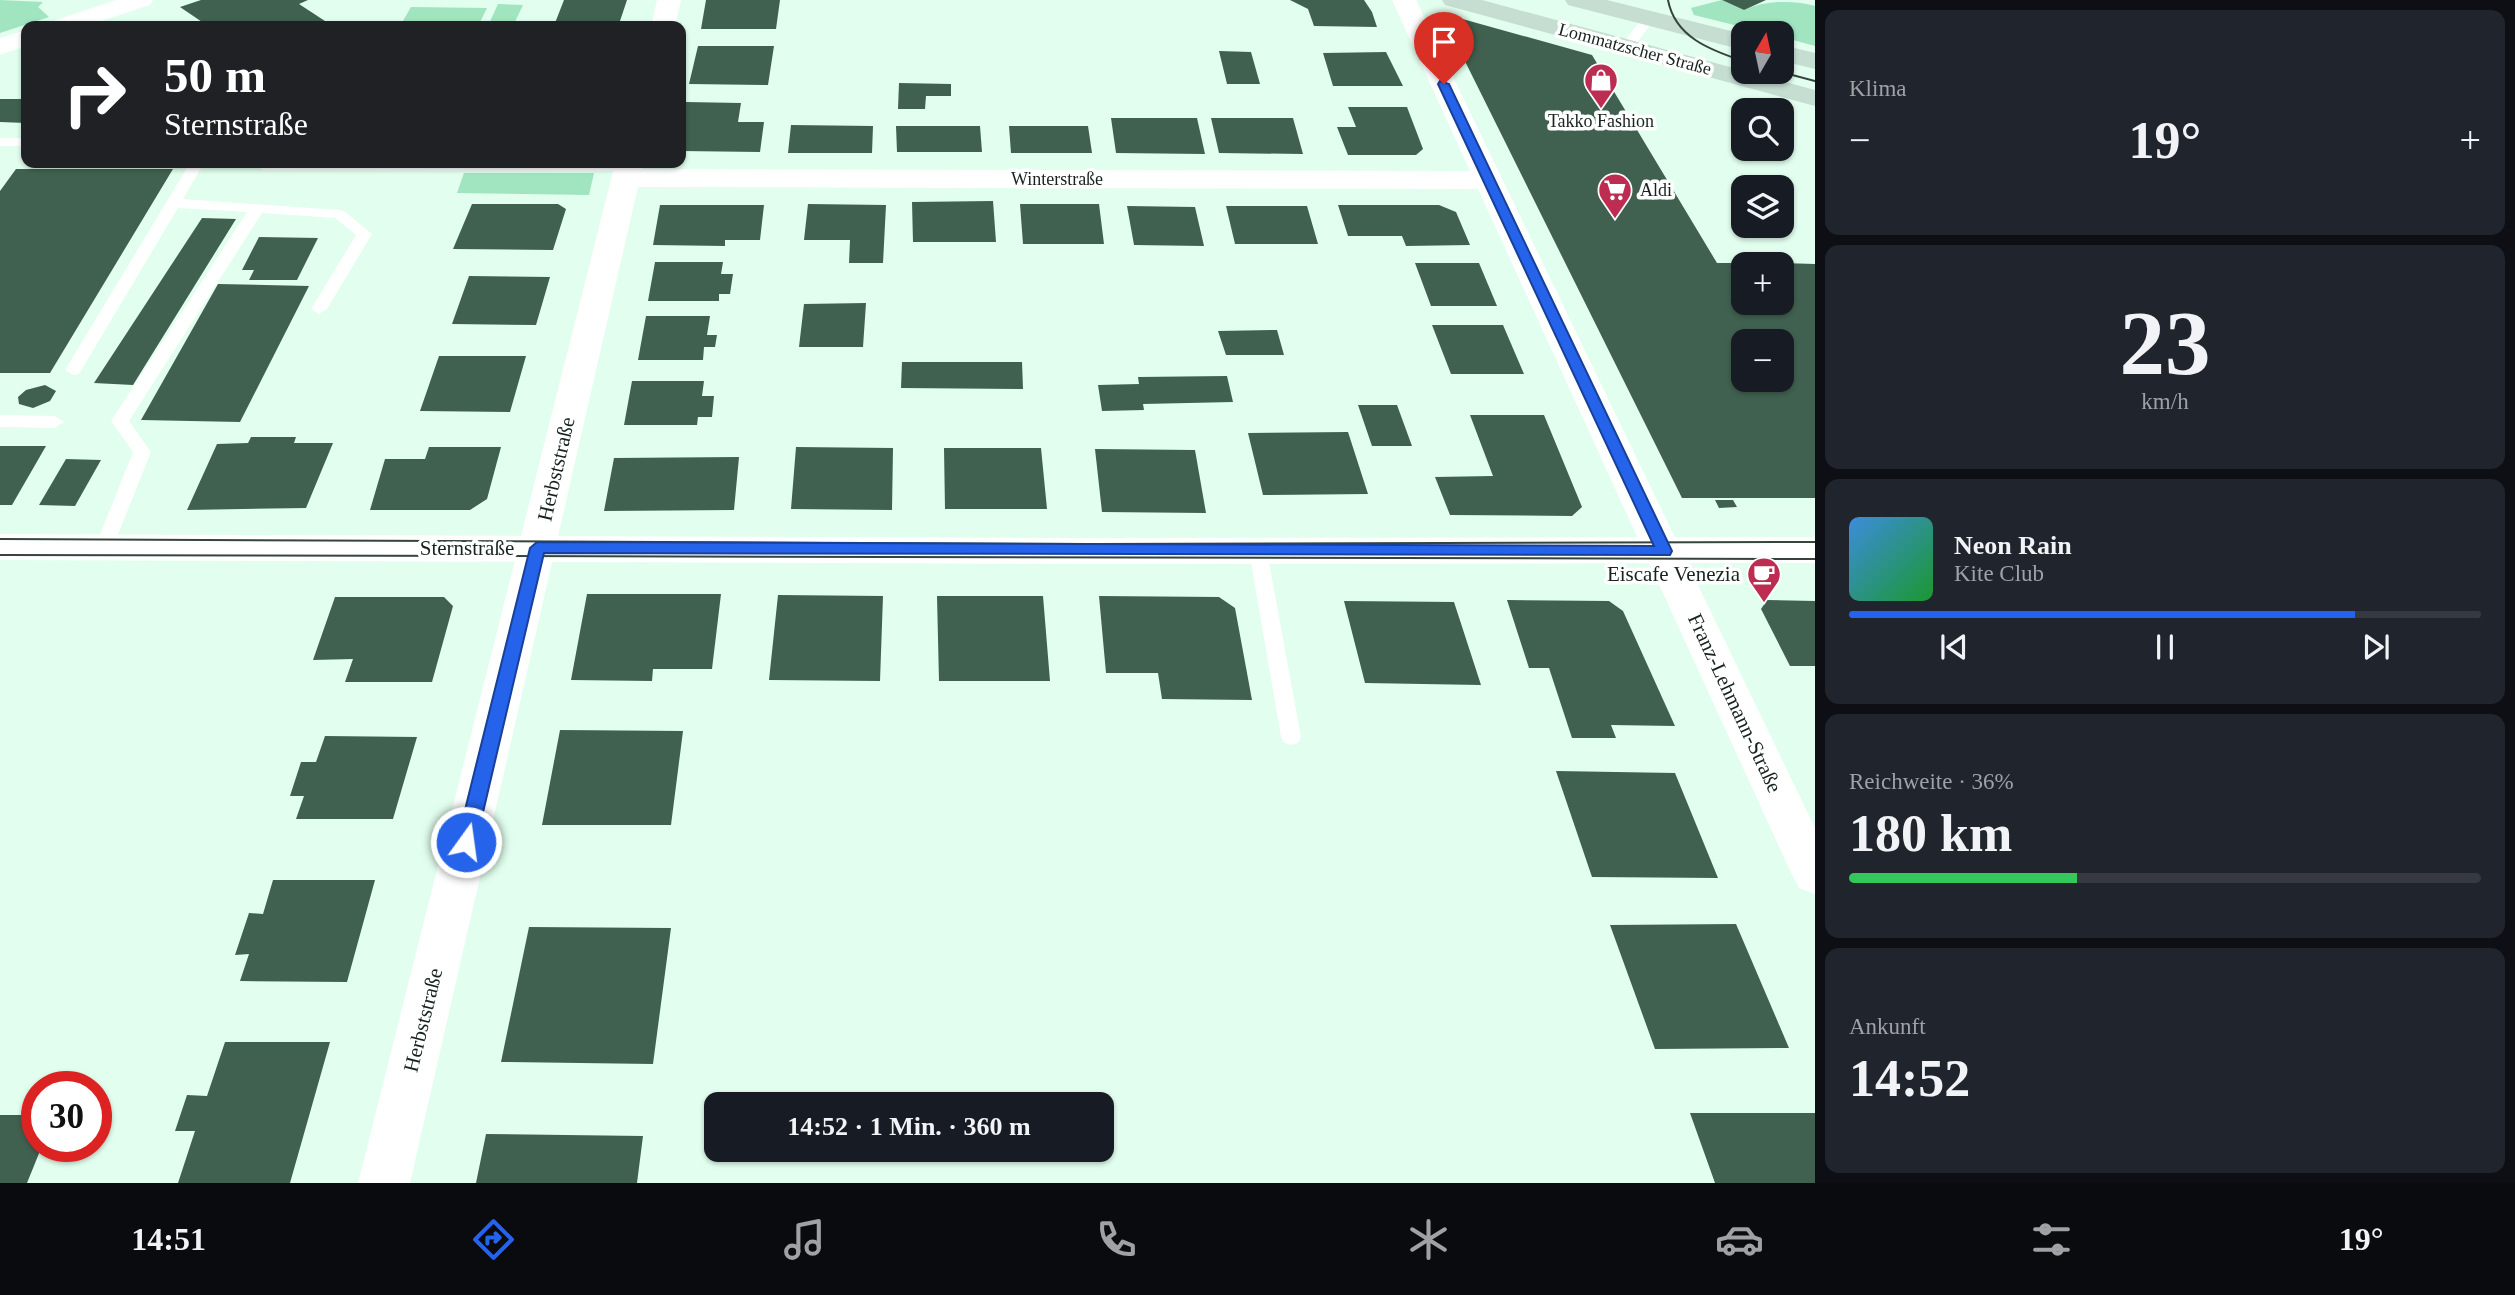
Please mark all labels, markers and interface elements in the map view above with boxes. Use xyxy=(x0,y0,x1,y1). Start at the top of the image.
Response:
pin xyxy=(1414,12.0,1474,84)
street label: Lommatzscher Straße xyxy=(1556,19,1714,79)
north arrow xyxy=(1731,21,1794,84)
map controls xyxy=(1731,21,1794,392)
icon: arrive xyxy=(1425,23,1463,61)
text: 50 m xyxy=(164,48,266,103)
icon: right xyxy=(49,49,140,140)
shop icon: Takko Fashion xyxy=(1582,61,1620,110)
text: Klima xyxy=(1849,76,1907,101)
button: search xyxy=(1731,98,1794,161)
text: Sternstraße xyxy=(164,106,308,142)
place label: Takko Fashion xyxy=(1548,111,1654,131)
text: 19° xyxy=(2129,112,2201,169)
text: − xyxy=(1849,119,1870,161)
text: + xyxy=(2460,119,2481,161)
street label: Winterstraße xyxy=(1011,169,1103,189)
supermarket icon: Aldi xyxy=(1596,171,1634,220)
button: layers xyxy=(1731,175,1794,238)
place label: Aldi xyxy=(1640,180,1672,200)
button: + xyxy=(1731,252,1794,315)
text: 23 xyxy=(2120,293,2211,394)
button: − xyxy=(1731,329,1794,392)
text: km/h xyxy=(2141,389,2189,414)
street label: Herbststraße xyxy=(532,415,580,523)
text: Neon Rain xyxy=(1954,531,2072,560)
street label: Sternstraße xyxy=(420,536,514,560)
cafe icon: Eiscafe Venezia xyxy=(1745,555,1783,604)
text: Kite Club xyxy=(1954,561,2044,586)
place label: Eiscafe Venezia xyxy=(1607,562,1741,586)
street label: Franz-Lehmann-Straße xyxy=(1683,610,1787,796)
icon: previous xyxy=(1935,628,1973,666)
icon: pause xyxy=(2146,628,2184,666)
icon: next xyxy=(2357,628,2395,666)
text: Reichweite · 36% xyxy=(1849,769,2014,794)
position arrow xyxy=(429,805,503,879)
text: 180 km xyxy=(1849,805,2012,862)
street label: Herbststraße xyxy=(399,966,447,1074)
text: Ankunft xyxy=(1849,1014,1926,1039)
text: 14:52 xyxy=(1849,1050,1970,1107)
speed limit sign: 30 xyxy=(21,1071,112,1162)
text: 14:52 · 1 Min. · 360 m xyxy=(787,1112,1031,1141)
icon: directions xyxy=(469,1215,518,1264)
icon: music xyxy=(780,1215,829,1264)
icon: phone xyxy=(1092,1215,1141,1264)
icon: climate xyxy=(1404,1215,1453,1264)
icon: car xyxy=(1715,1215,1764,1264)
icon: filters xyxy=(2027,1215,2076,1264)
text: 14:51 xyxy=(131,1221,206,1257)
text: 19° xyxy=(2339,1221,2384,1257)

